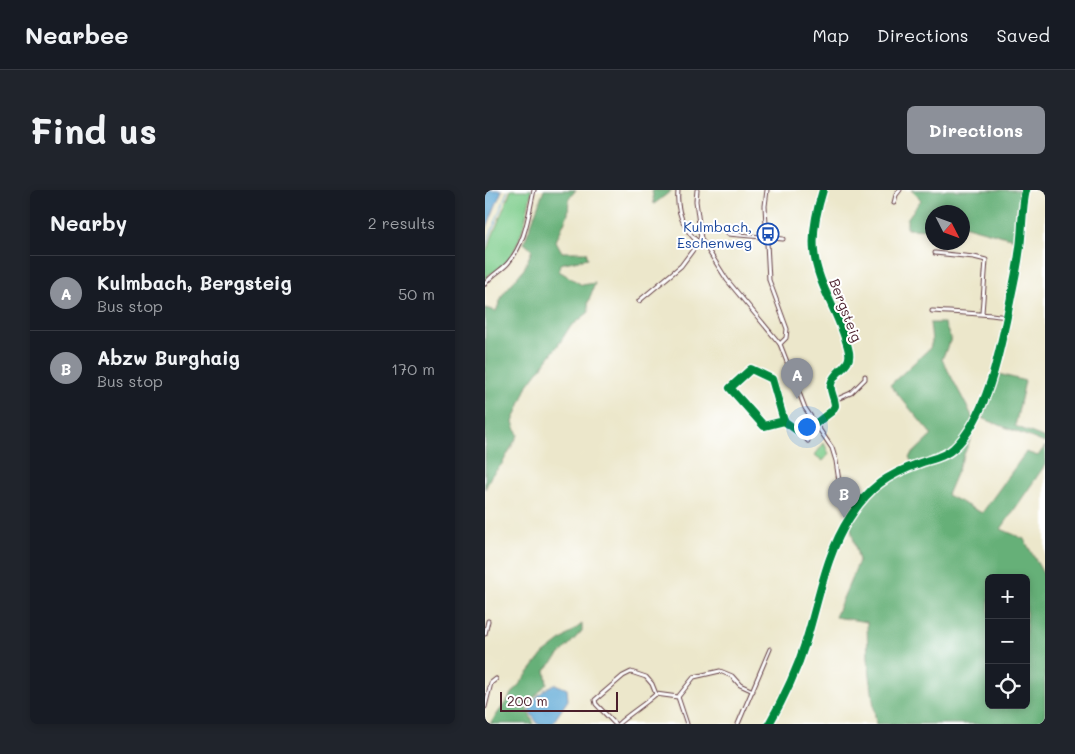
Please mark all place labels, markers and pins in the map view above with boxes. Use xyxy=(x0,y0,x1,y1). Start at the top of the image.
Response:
place label: Kulmbach, Eschenweg xyxy=(677,217,752,252)
bus stop icon: Kulmbach, Eschenweg xyxy=(756,222,780,246)
pin: A xyxy=(781,358,813,399)
pin: B xyxy=(828,477,860,518)

